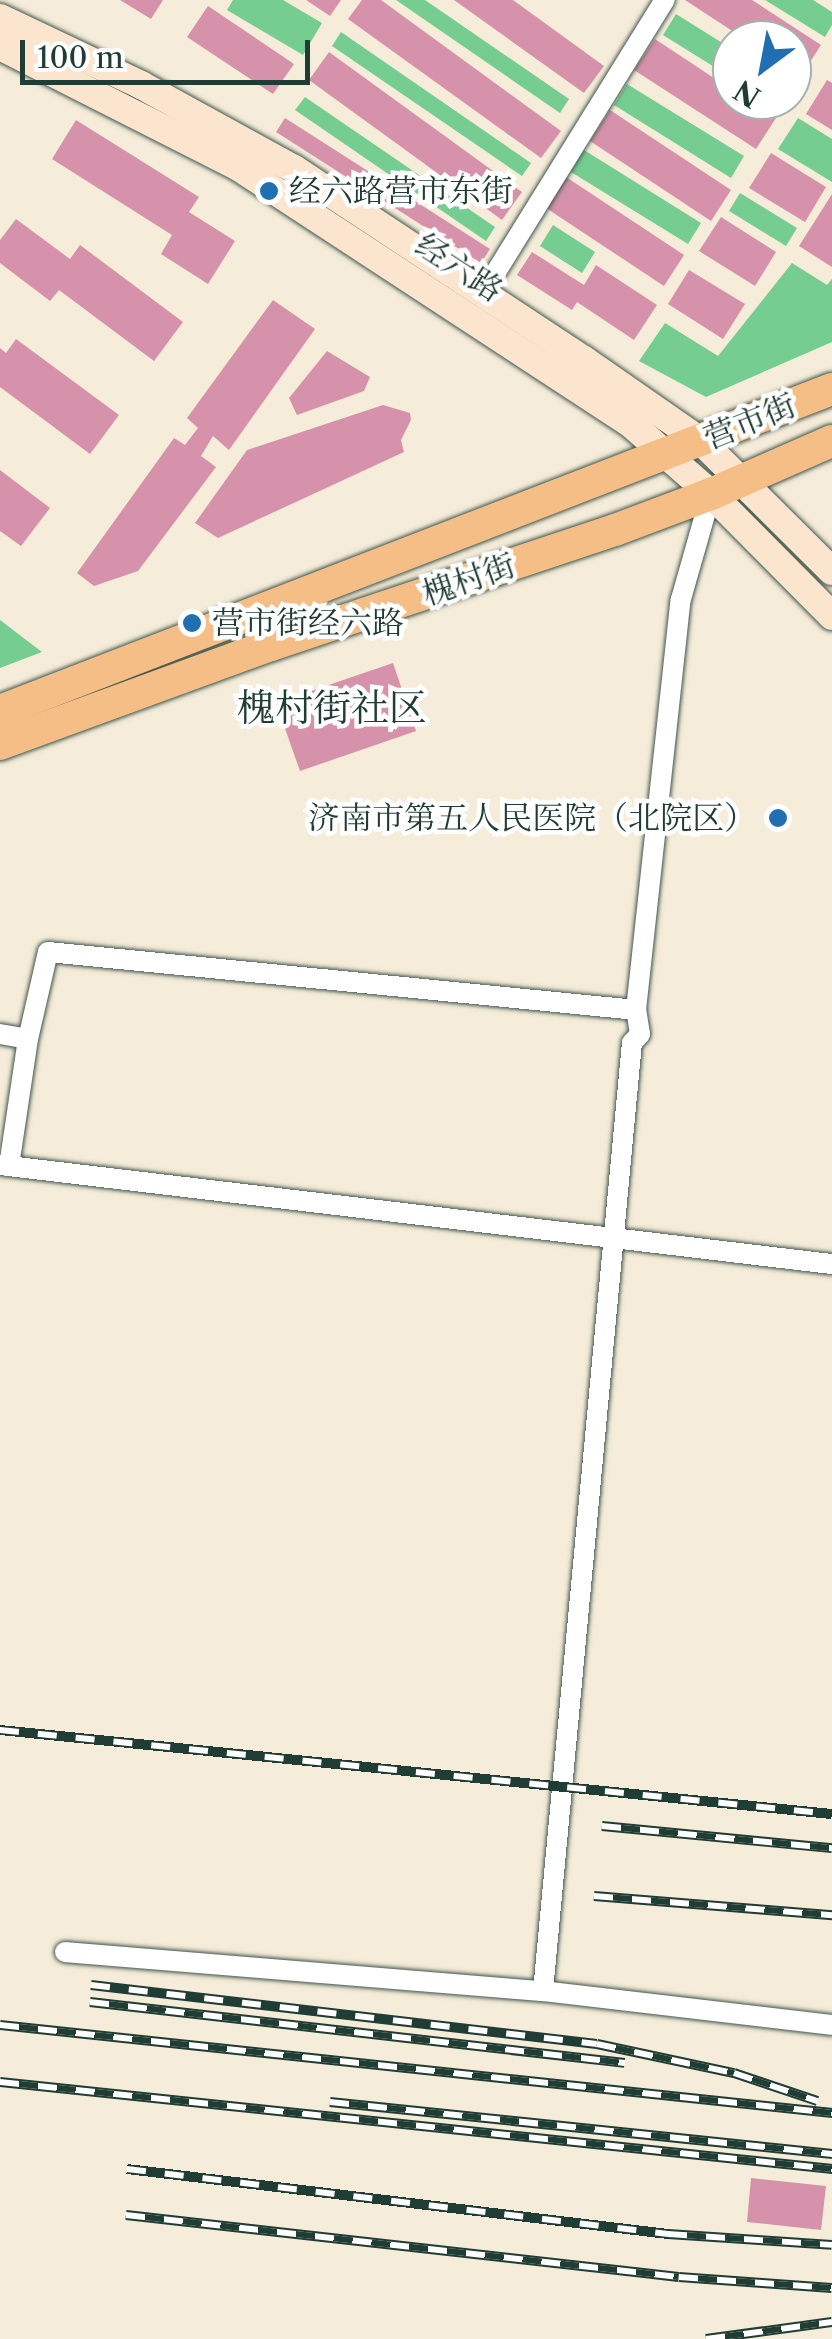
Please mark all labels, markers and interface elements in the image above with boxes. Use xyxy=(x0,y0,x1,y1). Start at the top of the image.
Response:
scale bar xyxy=(25,20,315,82)
north arrow xyxy=(712,20,812,120)
text: 100 m xyxy=(37,39,124,76)
text: N xyxy=(728,73,766,115)
place label: 经六路营市东街 xyxy=(289,172,513,210)
marker: 经六路营市东街 xyxy=(258,180,280,202)
street label: 经六路 xyxy=(408,226,510,310)
street label: 营市街 xyxy=(698,386,802,458)
street label: 槐村街 xyxy=(417,546,521,614)
place label: 营市街经六路 xyxy=(212,604,404,642)
marker: 营市街经六路 xyxy=(181,612,203,634)
district label: 槐村街社区 xyxy=(237,685,427,731)
place label: 济南市第五人民医院（北院区） xyxy=(308,799,756,837)
marker: 济南市第五人民医院（北院区） xyxy=(765,805,791,831)

